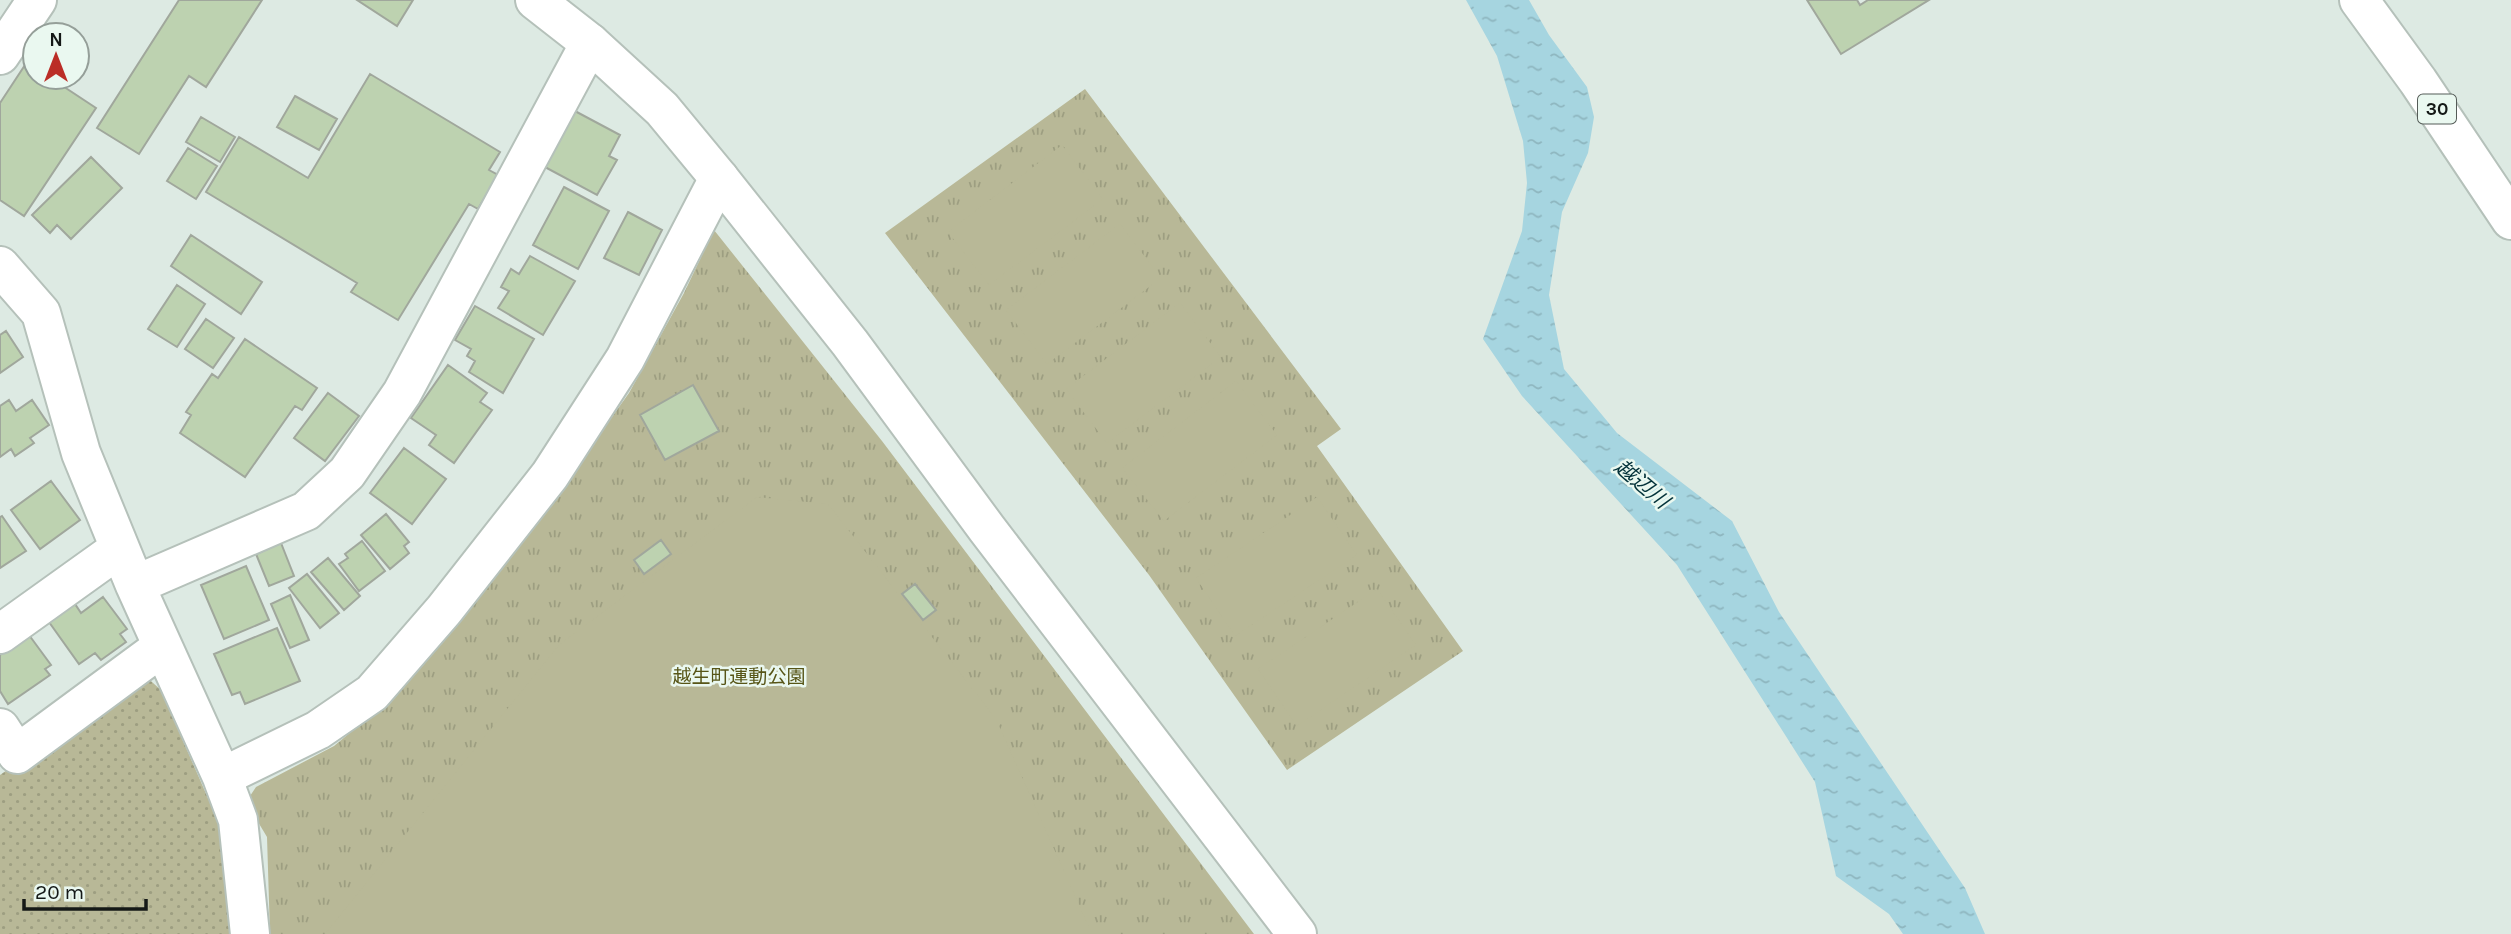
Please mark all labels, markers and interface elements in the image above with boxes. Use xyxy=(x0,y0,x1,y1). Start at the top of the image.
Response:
north arrow xyxy=(21,21,91,91)
text: N xyxy=(49,29,63,51)
road number: 30 xyxy=(2418,94,2456,124)
water label: 越辺川 xyxy=(1610,455,1675,515)
park label: 越生町運動公園 xyxy=(672,666,806,688)
scale bar xyxy=(24,867,147,911)
text: 20 m xyxy=(35,880,84,904)

